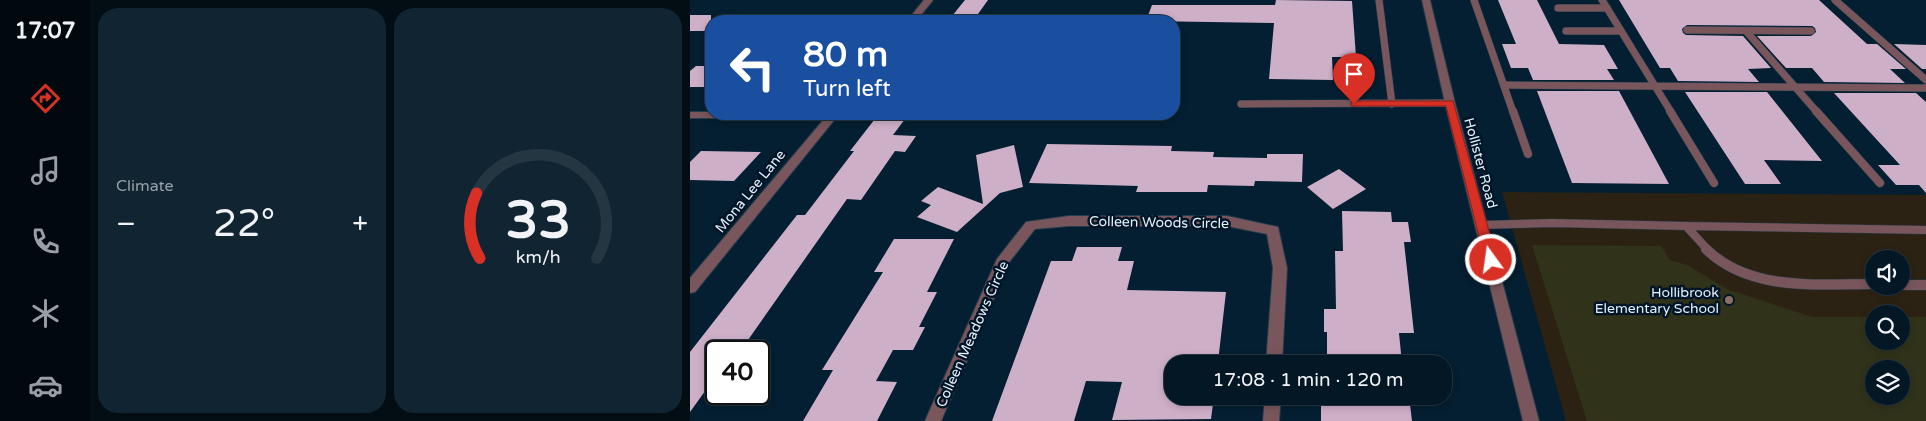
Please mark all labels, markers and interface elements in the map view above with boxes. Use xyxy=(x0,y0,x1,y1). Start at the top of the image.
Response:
text: 17:07 xyxy=(15,18,75,44)
text: 80 m xyxy=(803,34,888,76)
icon: left xyxy=(720,35,785,100)
pin xyxy=(1333,53,1375,104)
icon: arrive xyxy=(1340,60,1368,88)
text: Turn left xyxy=(803,76,891,102)
icon: directions xyxy=(28,81,63,116)
street label: Hollister Road xyxy=(1460,116,1501,210)
street label: Mona Lee Lane xyxy=(712,146,789,236)
icon: music xyxy=(28,153,63,188)
text: Climate xyxy=(116,176,174,196)
text: 33 xyxy=(505,189,571,252)
text: 22° xyxy=(213,201,275,247)
text: − xyxy=(116,207,136,241)
text: + xyxy=(352,207,368,241)
street label: Colleen Woods Circle xyxy=(1089,213,1229,232)
icon: phone xyxy=(28,224,63,259)
position arrow xyxy=(1464,233,1516,285)
text: km/h xyxy=(516,247,560,268)
map controls xyxy=(1865,250,1910,405)
button: sound xyxy=(1865,250,1910,295)
street label: Colleen Meadows Circle xyxy=(933,258,1012,410)
place label: Hollibrook Elementary School xyxy=(1595,284,1719,317)
marker: Hollibrook Elementary School xyxy=(1723,294,1735,306)
icon: climate xyxy=(28,296,63,331)
button: search xyxy=(1865,305,1910,350)
speed limit sign: 40 xyxy=(705,340,770,405)
button: layers xyxy=(1865,360,1910,405)
icon: car xyxy=(28,368,63,403)
text: 17:08 · 1 min · 120 m xyxy=(1212,369,1404,391)

